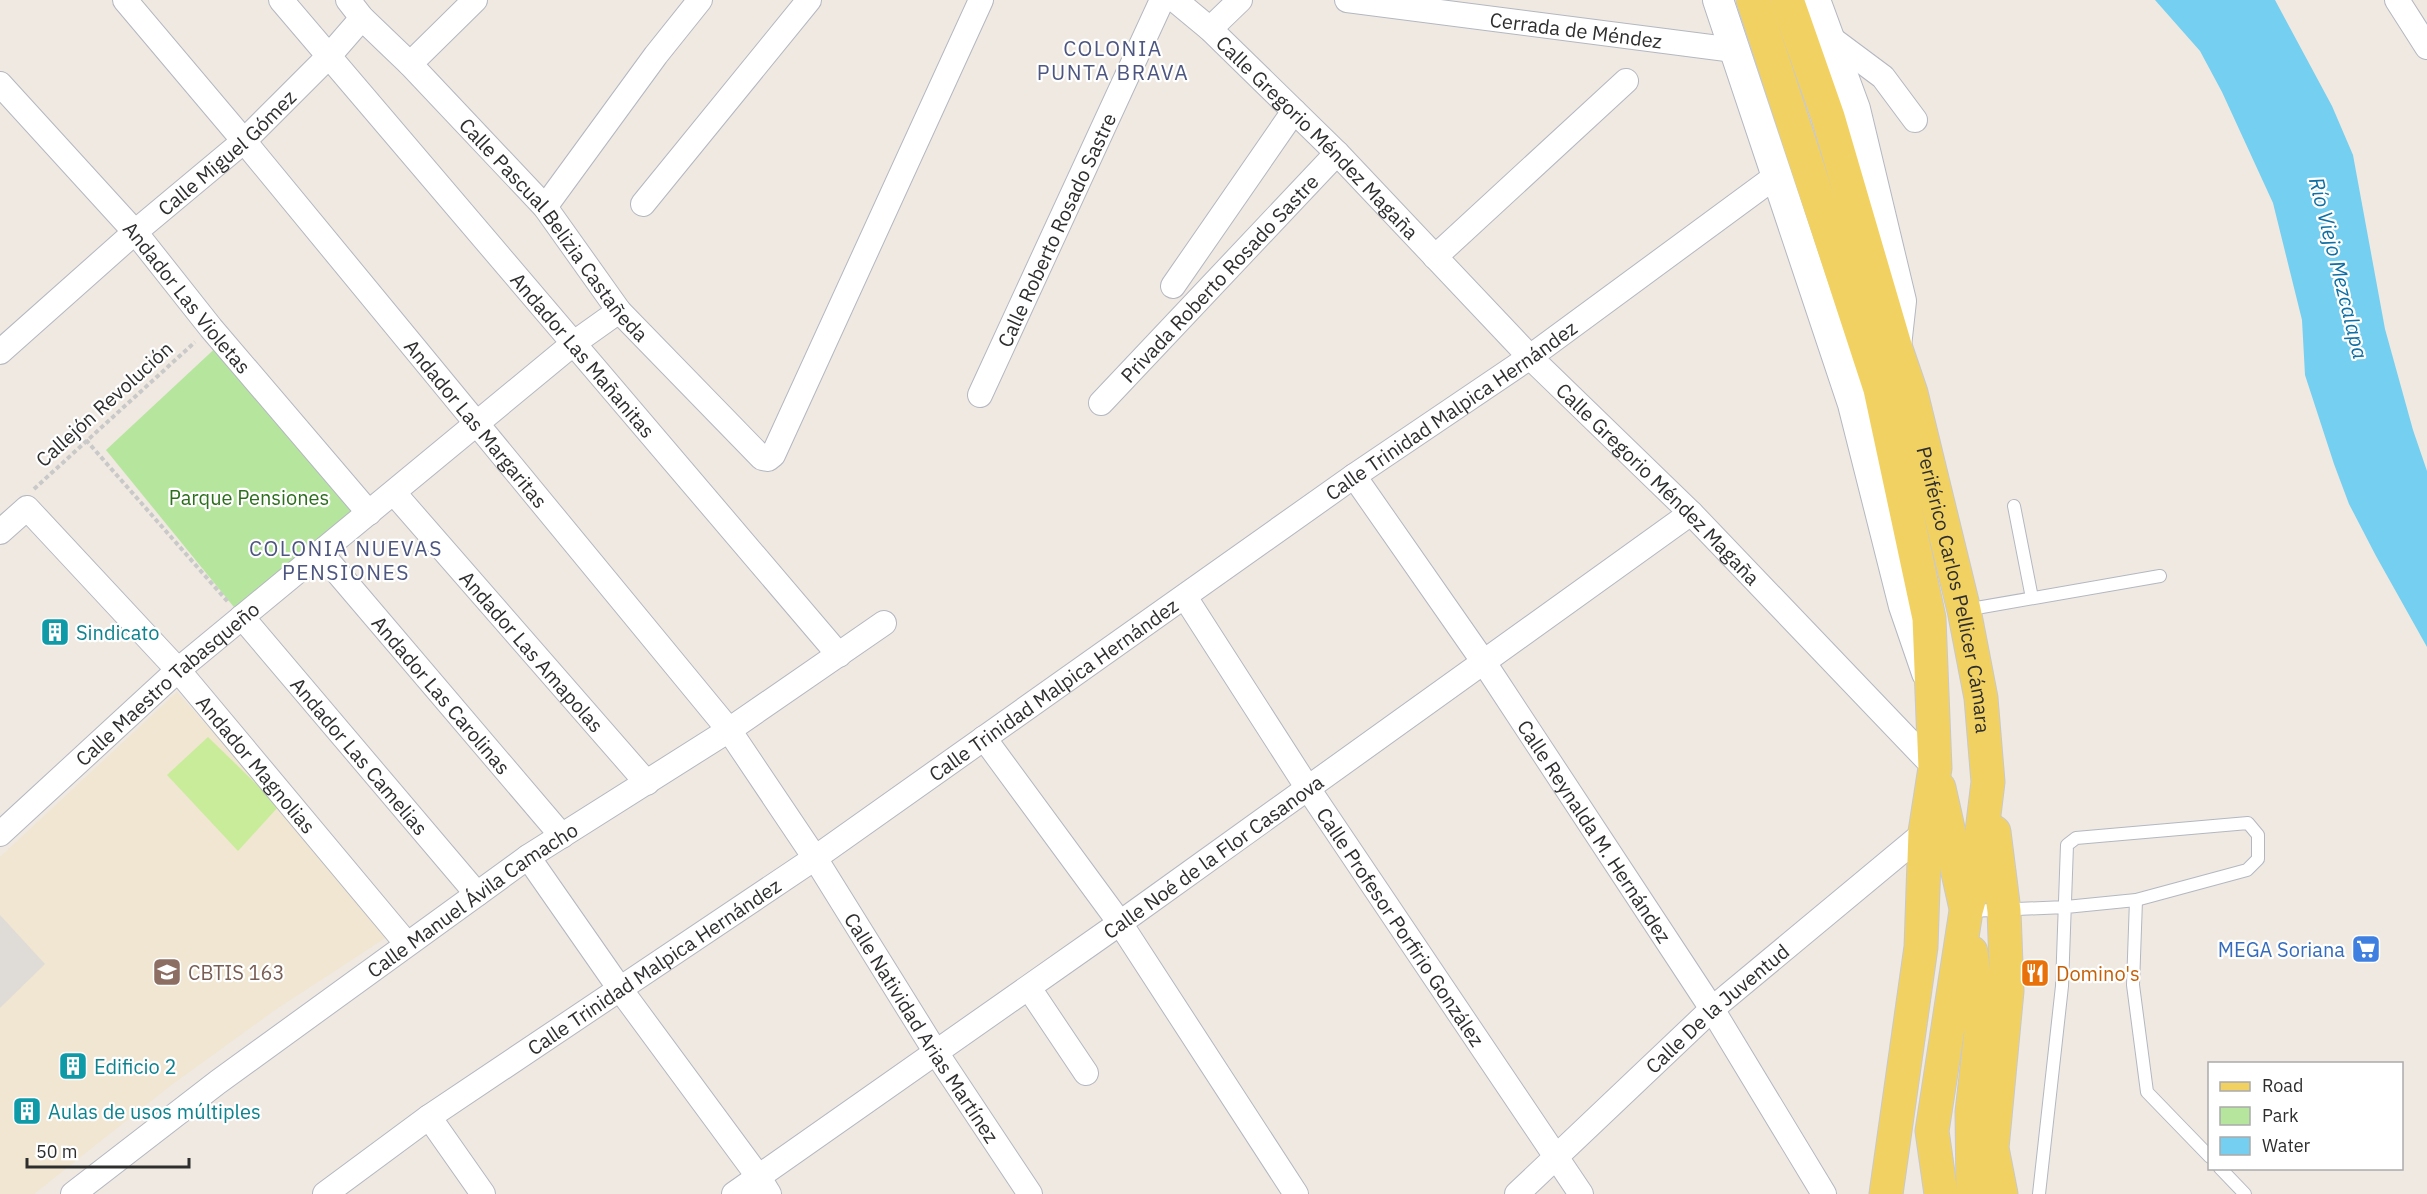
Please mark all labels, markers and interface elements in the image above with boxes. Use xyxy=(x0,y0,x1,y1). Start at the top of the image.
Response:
street label: Cerrada de Méndez xyxy=(1488,5,1664,54)
street label: Calle Gregorio Méndez Magaña xyxy=(1211,29,1425,245)
district label: COLONIA PUNTA BRAVA xyxy=(1037,34,1189,86)
street label: Calle Miguel Gómez xyxy=(152,84,301,221)
street label: Calle Roberto Rosado Sastre xyxy=(991,108,1122,351)
street label: Calle Pascual Belizia Castañeda xyxy=(454,111,655,347)
street label: Privada Roberto Rosado Sastre xyxy=(1114,168,1324,388)
water label: Río Viejo Mezcalapa xyxy=(2303,174,2375,362)
street label: Andador Las Violetas xyxy=(118,215,257,379)
street label: Andador Las Mañanitas xyxy=(505,266,661,443)
street label: Calle Trinidad Malpica Hernández xyxy=(1319,314,1582,506)
street label: Andador Las Margaritas xyxy=(399,333,554,513)
street label: Callejón Revolución xyxy=(30,335,178,473)
street label: Calle Gregorio Méndez Magaña xyxy=(1551,376,1766,591)
street label: Periférico Carlos Pellicer Cámara xyxy=(1911,443,1997,735)
park label: Parque Pensiones xyxy=(169,484,329,511)
district label: COLONIA NUEVAS PENSIONES xyxy=(249,534,443,586)
street label: Andador Las Amapolas xyxy=(454,565,610,738)
street label: Calle Trinidad Malpica Hernández xyxy=(923,592,1183,787)
street label: Calle Maestro Tabasqueño xyxy=(69,595,265,772)
street label: Andador Las Carolinas xyxy=(366,610,517,780)
building icon: Sindicato xyxy=(39,616,71,648)
place label: Sindicato xyxy=(76,619,159,646)
street label: Andador Las Camelias xyxy=(285,671,434,840)
street label: Andador Magnolias xyxy=(191,689,322,839)
street label: Calle Reynalda M. Hernández xyxy=(1512,714,1678,948)
street label: Calle Noé de la Flor Casanova xyxy=(1097,768,1329,945)
street label: Calle Profesor Porfirio González xyxy=(1311,802,1491,1051)
street label: Calle Manuel Ávila Camacho xyxy=(361,816,583,983)
street label: Calle Trinidad Malpica Hernández xyxy=(522,872,786,1061)
street label: Calle Natividad Arias Martínez xyxy=(838,907,1006,1148)
supermarket icon: MEGA Soriana xyxy=(2350,933,2382,965)
place label: MEGA Soriana xyxy=(2218,936,2345,963)
street label: Calle De la Juventud xyxy=(1639,937,1794,1079)
school or university icon: CBTIS 163 xyxy=(151,956,183,988)
restaurant icon: Domino's xyxy=(2019,957,2051,989)
place label: CBTIS 163 xyxy=(188,959,285,986)
place label: Domino's xyxy=(2056,960,2140,987)
building icon: Edificio 2 xyxy=(57,1050,89,1082)
place label: Edificio 2 xyxy=(94,1053,176,1080)
legend xyxy=(2208,1062,2403,1170)
text: Road xyxy=(2262,1074,2303,1097)
building icon: Aulas de usos múltiples xyxy=(11,1095,43,1127)
place label: Aulas de usos múltiples xyxy=(48,1098,261,1125)
text: Park xyxy=(2262,1104,2299,1127)
scale bar xyxy=(27,1131,189,1169)
text: Water xyxy=(2262,1134,2311,1157)
text: 50 m xyxy=(36,1140,78,1163)

